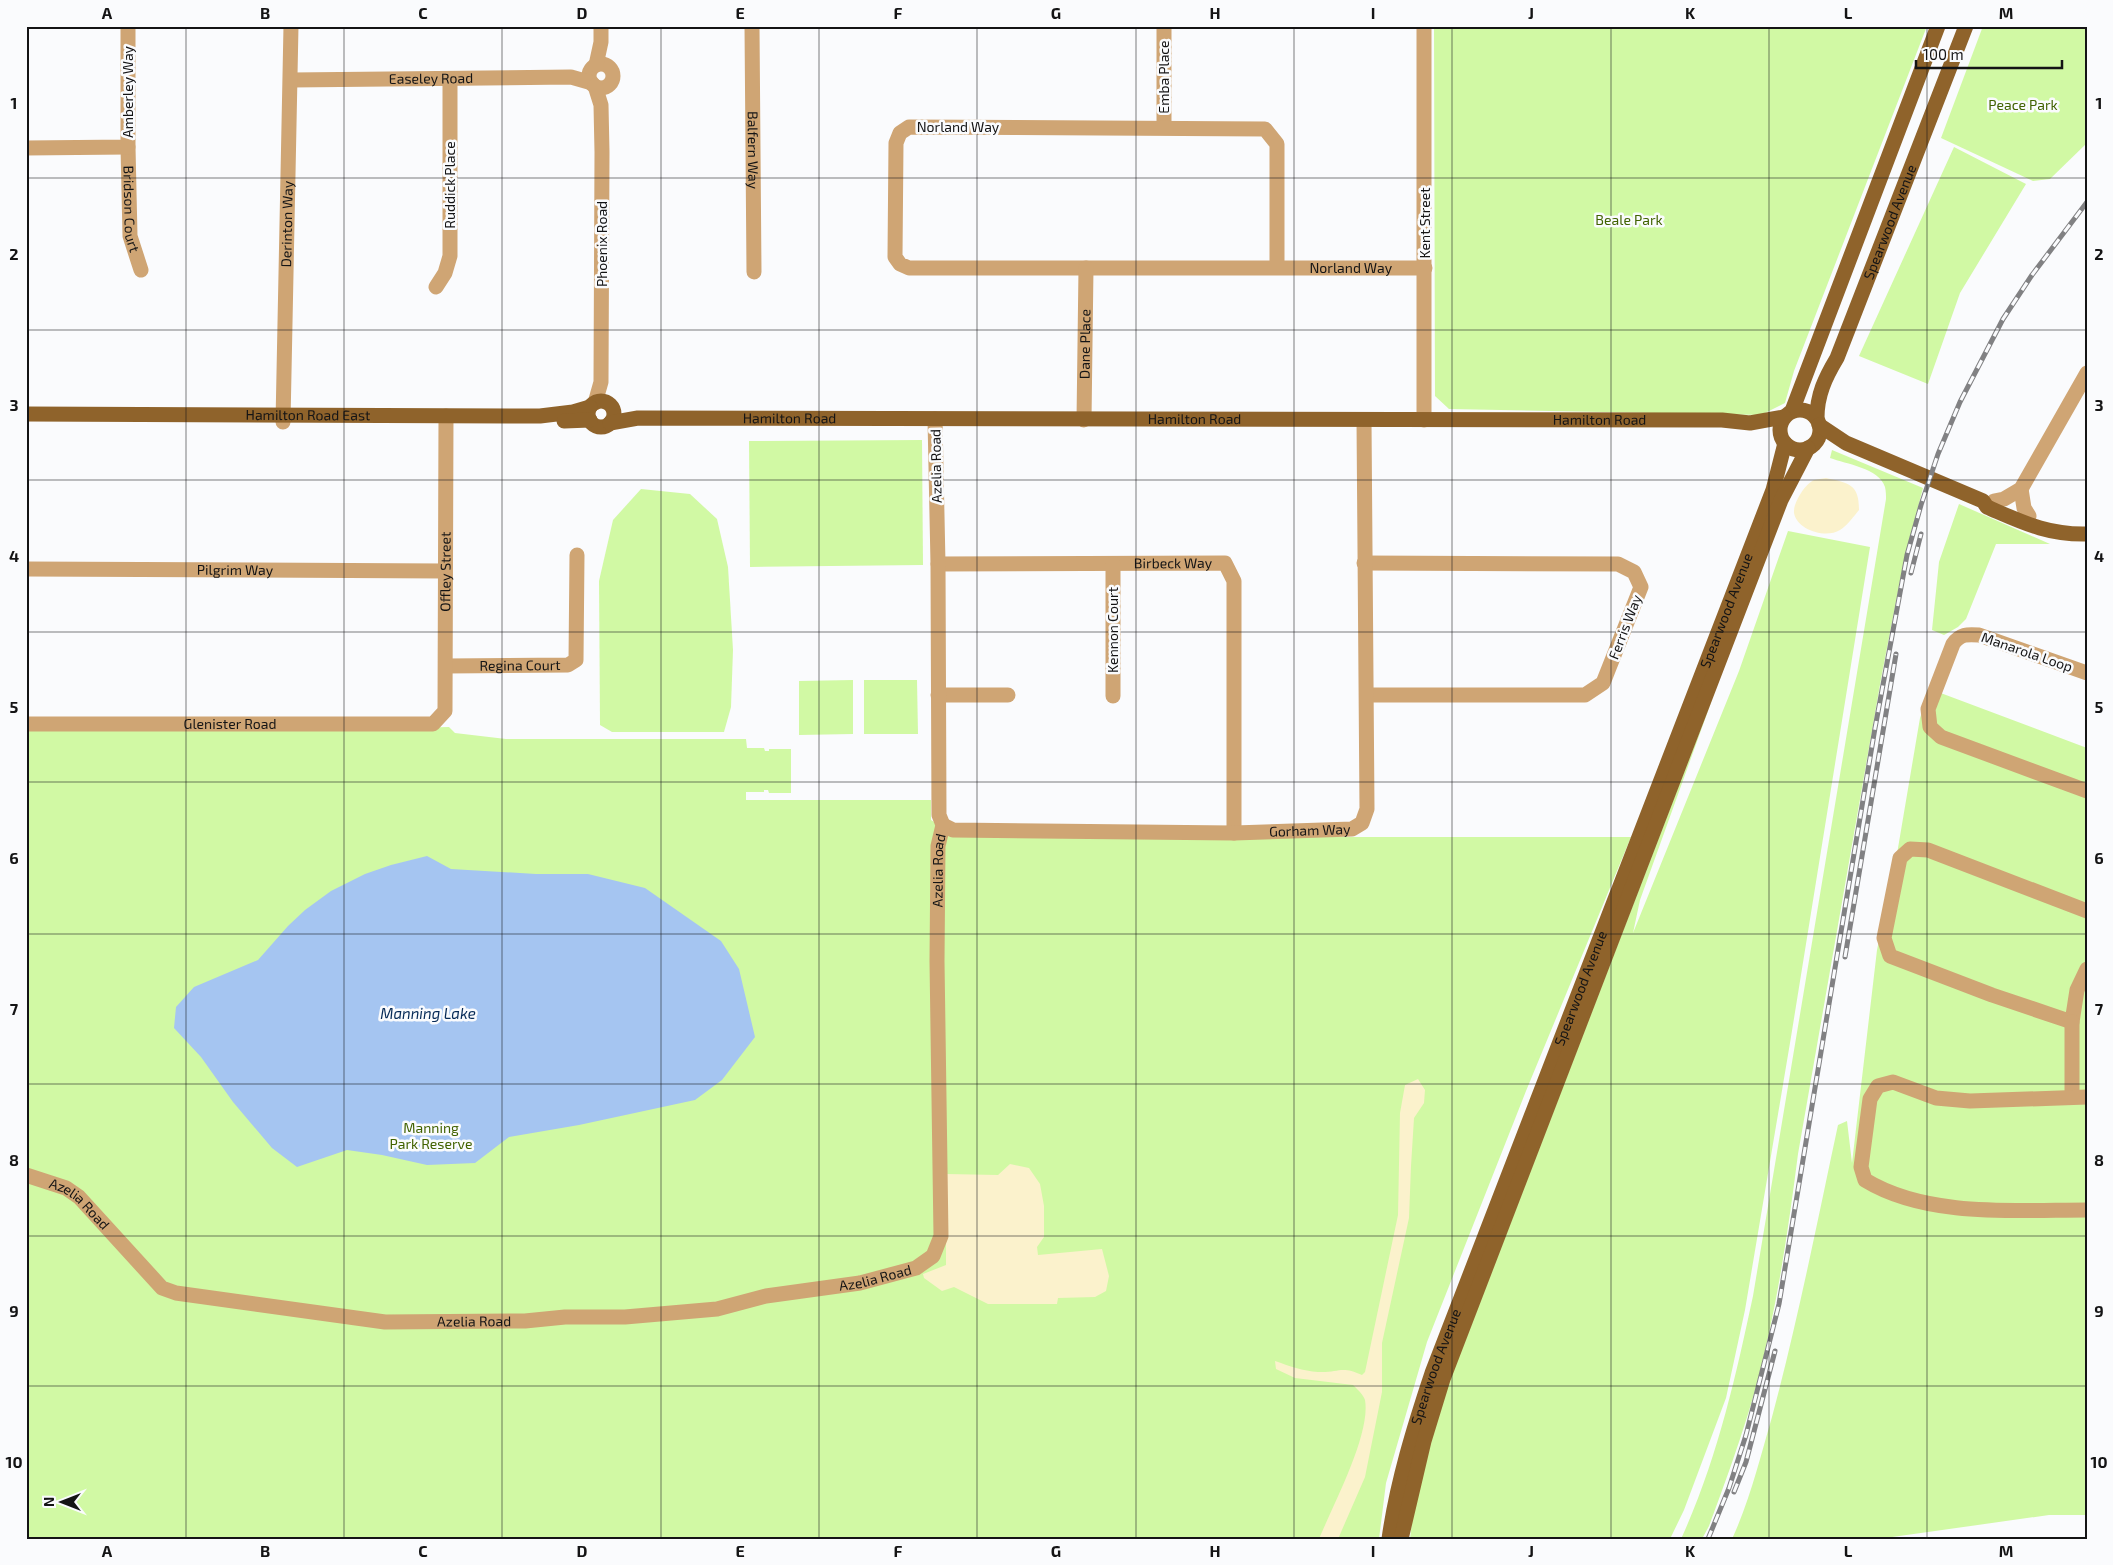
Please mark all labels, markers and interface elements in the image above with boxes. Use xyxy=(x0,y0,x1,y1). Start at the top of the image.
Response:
text: A xyxy=(102,3,113,22)
text: B xyxy=(260,3,270,22)
text: C xyxy=(418,3,428,22)
text: D xyxy=(577,3,588,22)
text: E xyxy=(735,3,745,22)
text: F xyxy=(894,3,903,22)
text: G xyxy=(1051,3,1061,22)
text: H xyxy=(1209,3,1221,22)
text: I xyxy=(1371,3,1375,22)
text: J xyxy=(1528,3,1534,22)
text: K xyxy=(1685,3,1696,22)
text: L xyxy=(1844,3,1853,22)
text: M xyxy=(1999,3,2013,22)
scale bar xyxy=(1916,38,2062,70)
street label: Emba Place xyxy=(1155,40,1172,114)
street label: Amberley Way xyxy=(119,45,136,138)
text: 100 m xyxy=(1923,45,1964,63)
street label: Easeley Road xyxy=(389,69,473,87)
text: 1 xyxy=(11,93,17,112)
text: 1 xyxy=(2096,93,2102,112)
park label: Peace Park xyxy=(1988,96,2058,113)
street label: Balfern Way xyxy=(745,111,762,190)
street label: Norland Way xyxy=(917,118,1000,135)
street label: Ruddick Place xyxy=(441,141,458,229)
street label: Spearwood Avenue xyxy=(1859,162,1919,282)
street label: Bridson Court xyxy=(120,165,144,254)
street label: Derinton Way xyxy=(277,180,296,268)
street label: Kent Street xyxy=(1416,187,1433,259)
street label: Phoenix Road xyxy=(593,201,610,287)
park label: Beale Park xyxy=(1595,211,1663,228)
text: 2 xyxy=(9,244,19,263)
text: 2 xyxy=(2094,244,2104,263)
street label: Norland Way xyxy=(1309,259,1393,276)
street label: Dane Place xyxy=(1076,309,1093,379)
text: 3 xyxy=(9,395,19,414)
text: 3 xyxy=(2094,395,2104,414)
street label: Hamilton Road East xyxy=(246,406,370,423)
street label: Hamilton Road xyxy=(743,409,836,426)
street label: Hamilton Road xyxy=(1148,410,1241,427)
street label: Hamilton Road xyxy=(1553,411,1646,428)
street label: Azelia Road xyxy=(926,429,945,503)
street label: Offley Street xyxy=(436,532,454,612)
text: 4 xyxy=(9,546,19,565)
text: 4 xyxy=(2094,546,2104,565)
street label: Spearwood Avenue xyxy=(1696,550,1756,670)
street label: Birbeck Way xyxy=(1134,554,1213,571)
street label: Pilgrim Way xyxy=(197,561,274,578)
street label: Kennon Court xyxy=(1104,587,1121,673)
street label: Ferris Way xyxy=(1604,592,1645,662)
street label: Manarola Loop xyxy=(1979,628,2075,675)
street label: Regina Court xyxy=(479,656,561,674)
text: 5 xyxy=(10,697,19,716)
text: 5 xyxy=(2095,697,2104,716)
street label: Glenister Road xyxy=(184,715,276,732)
street label: Gorham Way xyxy=(1269,820,1351,840)
street label: Azelia Road xyxy=(928,832,949,908)
text: 6 xyxy=(9,848,19,867)
text: 6 xyxy=(2094,848,2104,867)
street label: Spearwood Avenue xyxy=(1550,928,1610,1048)
text: 7 xyxy=(10,999,19,1018)
text: 7 xyxy=(2095,999,2104,1018)
water label: Manning Lake xyxy=(380,1004,476,1022)
park label: Manning Park Reserve xyxy=(390,1119,472,1152)
text: 8 xyxy=(9,1150,19,1169)
text: 8 xyxy=(2094,1150,2104,1169)
street label: Azelia Road xyxy=(47,1174,113,1233)
street label: Azelia Road xyxy=(838,1261,913,1294)
text: 9 xyxy=(9,1301,19,1320)
text: 9 xyxy=(2094,1301,2104,1320)
street label: Spearwood Avenue xyxy=(1407,1306,1464,1427)
street label: Azelia Road xyxy=(437,1312,511,1330)
text: 10 xyxy=(5,1452,23,1471)
text: 10 xyxy=(2090,1452,2108,1471)
north arrow xyxy=(38,1478,88,1528)
text: N xyxy=(40,1497,57,1507)
text: A xyxy=(102,1541,113,1560)
text: B xyxy=(260,1541,270,1560)
text: C xyxy=(418,1541,428,1560)
text: D xyxy=(577,1541,588,1560)
text: E xyxy=(735,1541,745,1560)
text: F xyxy=(894,1541,903,1560)
text: G xyxy=(1051,1541,1061,1560)
text: H xyxy=(1209,1541,1221,1560)
text: I xyxy=(1371,1541,1375,1560)
text: J xyxy=(1528,1541,1534,1560)
text: K xyxy=(1685,1541,1696,1560)
text: L xyxy=(1844,1541,1853,1560)
text: M xyxy=(1999,1541,2013,1560)

